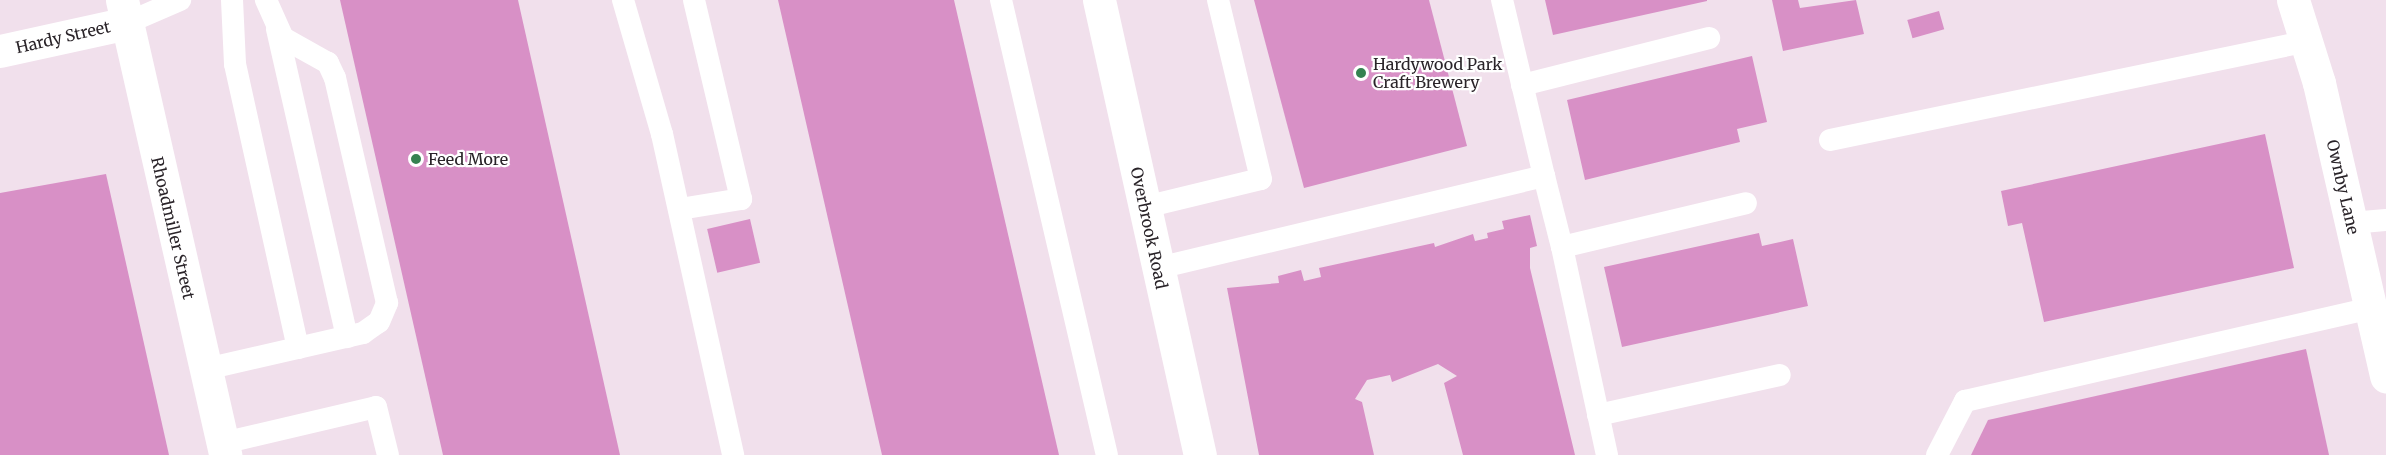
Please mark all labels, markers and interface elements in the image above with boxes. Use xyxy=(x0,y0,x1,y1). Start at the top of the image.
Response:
street label: Hardy Street xyxy=(14,17,112,57)
place label: Hardywood Park Craft Brewery xyxy=(1373,54,1502,92)
marker: Hardywood Park Craft Brewery xyxy=(1354,66,1368,80)
street label: Ownby Lane xyxy=(2323,138,2363,236)
place label: Feed More xyxy=(428,149,508,169)
marker: Feed More xyxy=(409,152,423,166)
street label: Rhoadmiller Street xyxy=(147,155,199,301)
street label: Overbrook Road xyxy=(1127,165,1171,291)

